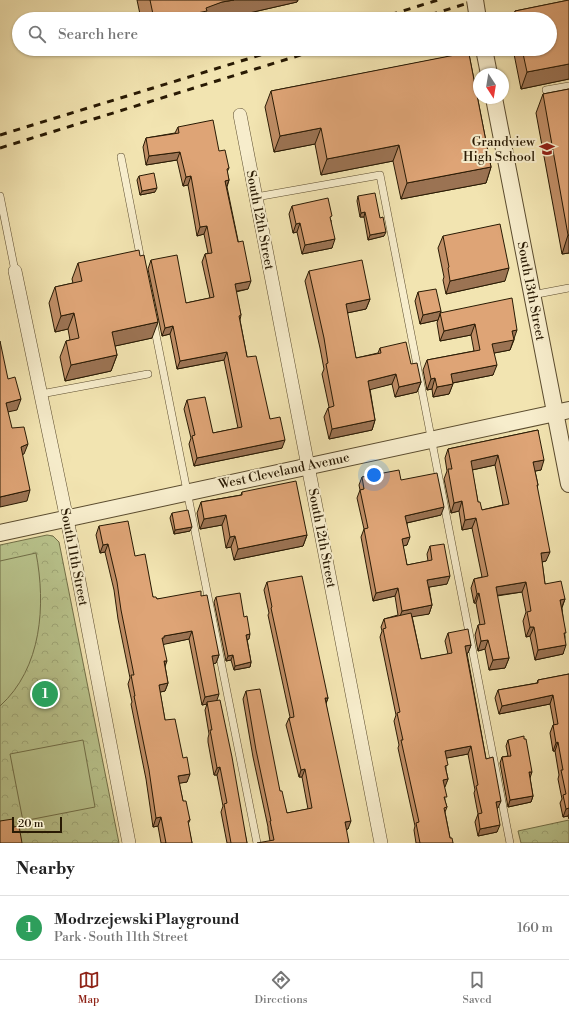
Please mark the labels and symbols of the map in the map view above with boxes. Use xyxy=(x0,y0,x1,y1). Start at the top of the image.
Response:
north arrow xyxy=(473,68,509,104)
place label: Grandview High School xyxy=(463,134,536,165)
school or university icon: Grandview High School xyxy=(538,140,556,158)
street label: South 12th Street xyxy=(242,169,278,272)
street label: South 13th Street xyxy=(514,240,549,342)
street label: West Cleveland Avenue xyxy=(216,449,352,493)
your location xyxy=(364,465,384,485)
street label: South 12th Street xyxy=(304,487,340,590)
street label: South 11th Street xyxy=(57,507,91,608)
pin: 1 xyxy=(32,679,58,709)
scale bar xyxy=(12,815,62,834)

